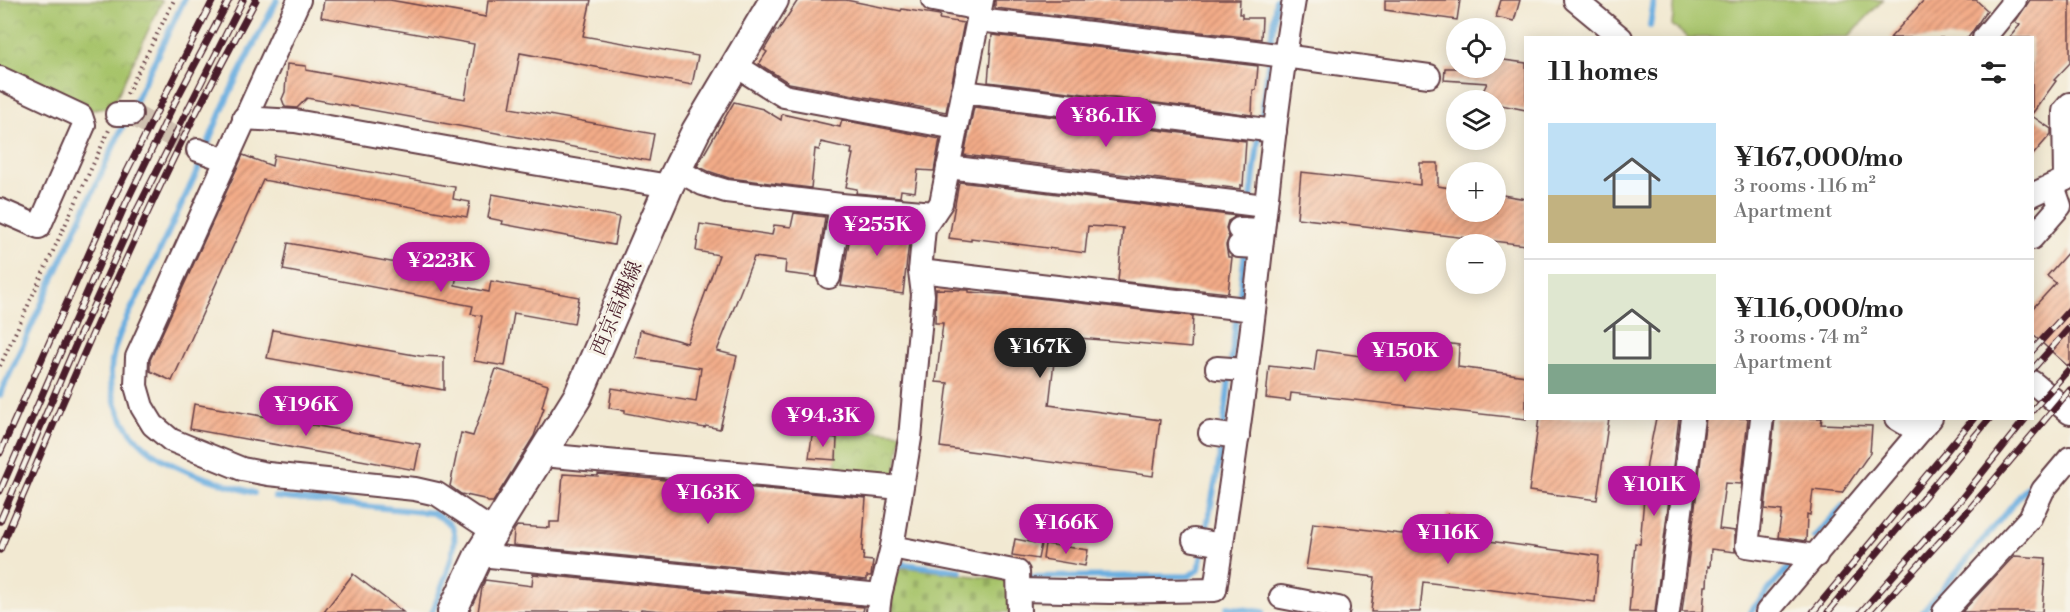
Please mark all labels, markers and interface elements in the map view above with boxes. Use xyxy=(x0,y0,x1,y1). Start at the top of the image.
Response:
map controls xyxy=(1446,18,1506,294)
button: locate xyxy=(1446,18,1506,78)
text: 11 homes xyxy=(1548,56,1658,88)
icon: filters xyxy=(1977,56,2010,89)
button: layers xyxy=(1446,90,1506,150)
pin: ¥86.1K xyxy=(1057,97,1155,148)
text: ¥86.1K xyxy=(1070,104,1142,129)
text: ¥167,000/mo xyxy=(1734,142,1903,174)
icon: home xyxy=(1596,147,1668,219)
button: + xyxy=(1446,162,1506,222)
text: 3 rooms · 116 m² xyxy=(1734,174,1876,199)
text: Apartment xyxy=(1734,199,1832,224)
pin: ¥255K xyxy=(835,206,919,257)
text: ¥255K xyxy=(843,213,911,238)
button: − xyxy=(1446,234,1506,294)
pin: ¥223K xyxy=(399,242,483,293)
text: ¥223K xyxy=(407,249,475,274)
street label: 西京高槻線 xyxy=(586,258,648,359)
text: ¥116,000/mo xyxy=(1734,293,1904,325)
icon: home xyxy=(1596,298,1668,370)
text: 3 rooms · 74 m² xyxy=(1734,325,1867,350)
pin: ¥167K xyxy=(998,328,1082,379)
pin: ¥150K xyxy=(1363,332,1447,383)
text: ¥167K xyxy=(1008,335,1072,360)
text: ¥150K xyxy=(1371,339,1439,364)
text: Apartment xyxy=(1734,350,1832,375)
pin: ¥196K xyxy=(264,386,348,437)
text: ¥196K xyxy=(273,393,339,418)
pin: ¥94.3K xyxy=(774,397,872,448)
text: ¥94.3K xyxy=(786,404,860,429)
pin: ¥101K xyxy=(1612,466,1696,517)
text: ¥101K xyxy=(1622,473,1686,498)
pin: ¥163K xyxy=(666,474,750,525)
text: ¥163K xyxy=(675,481,741,506)
pin: ¥166K xyxy=(1024,504,1108,555)
text: ¥166K xyxy=(1033,511,1099,536)
pin: ¥116K xyxy=(1406,514,1490,565)
text: ¥116K xyxy=(1416,521,1480,546)

